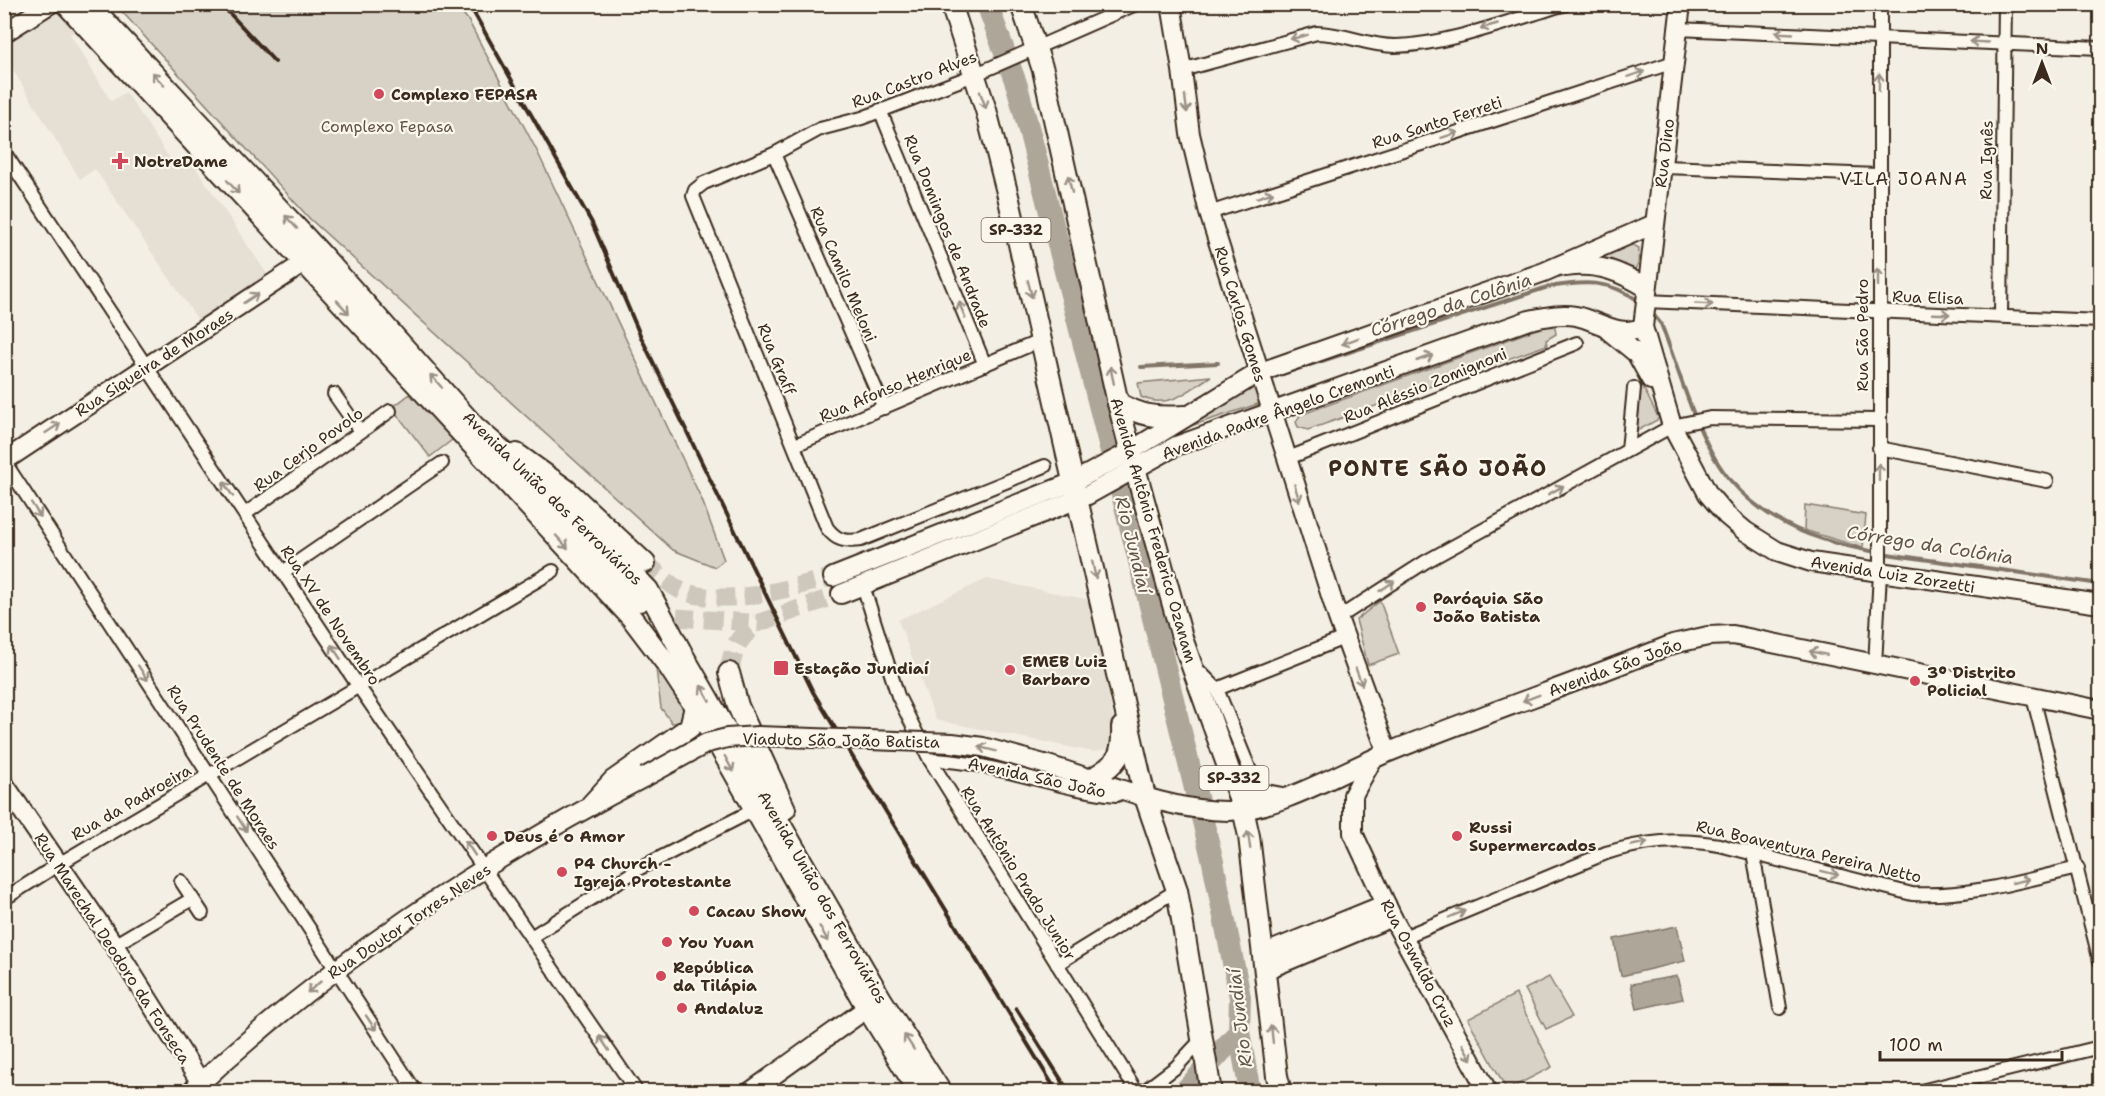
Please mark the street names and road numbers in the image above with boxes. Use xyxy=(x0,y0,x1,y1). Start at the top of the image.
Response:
street label: Rua Castro Alves xyxy=(849,46,980,113)
street label: Rua Santo Ferreti xyxy=(1369,92,1505,153)
street label: Rua Dino xyxy=(1650,117,1679,189)
street label: Rua Ignês xyxy=(1975,120,1998,200)
street label: Rua Domingos de Andrade xyxy=(899,131,996,331)
street label: Rua Camilo Meloni xyxy=(806,203,882,345)
road number: SP-332 xyxy=(982,218,1050,242)
street label: Rua Carlos Gomes xyxy=(1210,243,1271,385)
street label: Rua São Pedro xyxy=(1852,279,1873,391)
street label: Rua Elisa xyxy=(1892,286,1964,309)
street label: Rua Siqueira de Moraes xyxy=(71,303,237,421)
street label: Rua Graff xyxy=(753,320,801,399)
street label: Rua Aléssio Zomignoni xyxy=(1340,343,1510,428)
street label: Rua Afonso Henrique xyxy=(816,344,974,427)
street label: Avenida Padre Ângelo Cremonti xyxy=(1159,361,1397,464)
street label: Avenida Antônio Frederico Ozanam xyxy=(1106,395,1202,665)
street label: Rua Cerjo Povolo xyxy=(249,403,367,496)
street label: Avenida União dos Ferroviários xyxy=(458,407,647,590)
street label: Rua XV de Novembro xyxy=(276,541,385,689)
street label: Avenida Luiz Zorzetti xyxy=(1809,551,1977,598)
street label: Avenida São João xyxy=(1546,634,1685,701)
street label: Rua Prudente de Moraes xyxy=(162,681,285,854)
street label: Viaduto São João Batista xyxy=(742,728,940,753)
street label: Avenida São João xyxy=(966,753,1108,802)
street label: Rua da Padroeira xyxy=(68,760,195,845)
road number: SP-332 xyxy=(1200,766,1268,790)
street label: Rua Antônio Prado Junior xyxy=(956,782,1081,964)
street label: Avenida União dos Ferroviários xyxy=(753,787,892,1007)
street label: Rua Boaventura Pereira Netto xyxy=(1694,815,1924,888)
street label: Rua Marechal Deodoro da Fonseca xyxy=(30,829,195,1068)
street label: Rua Doutor Torres Neves xyxy=(324,859,495,984)
street label: Rua Oswaldo Cruz xyxy=(1376,896,1461,1031)

